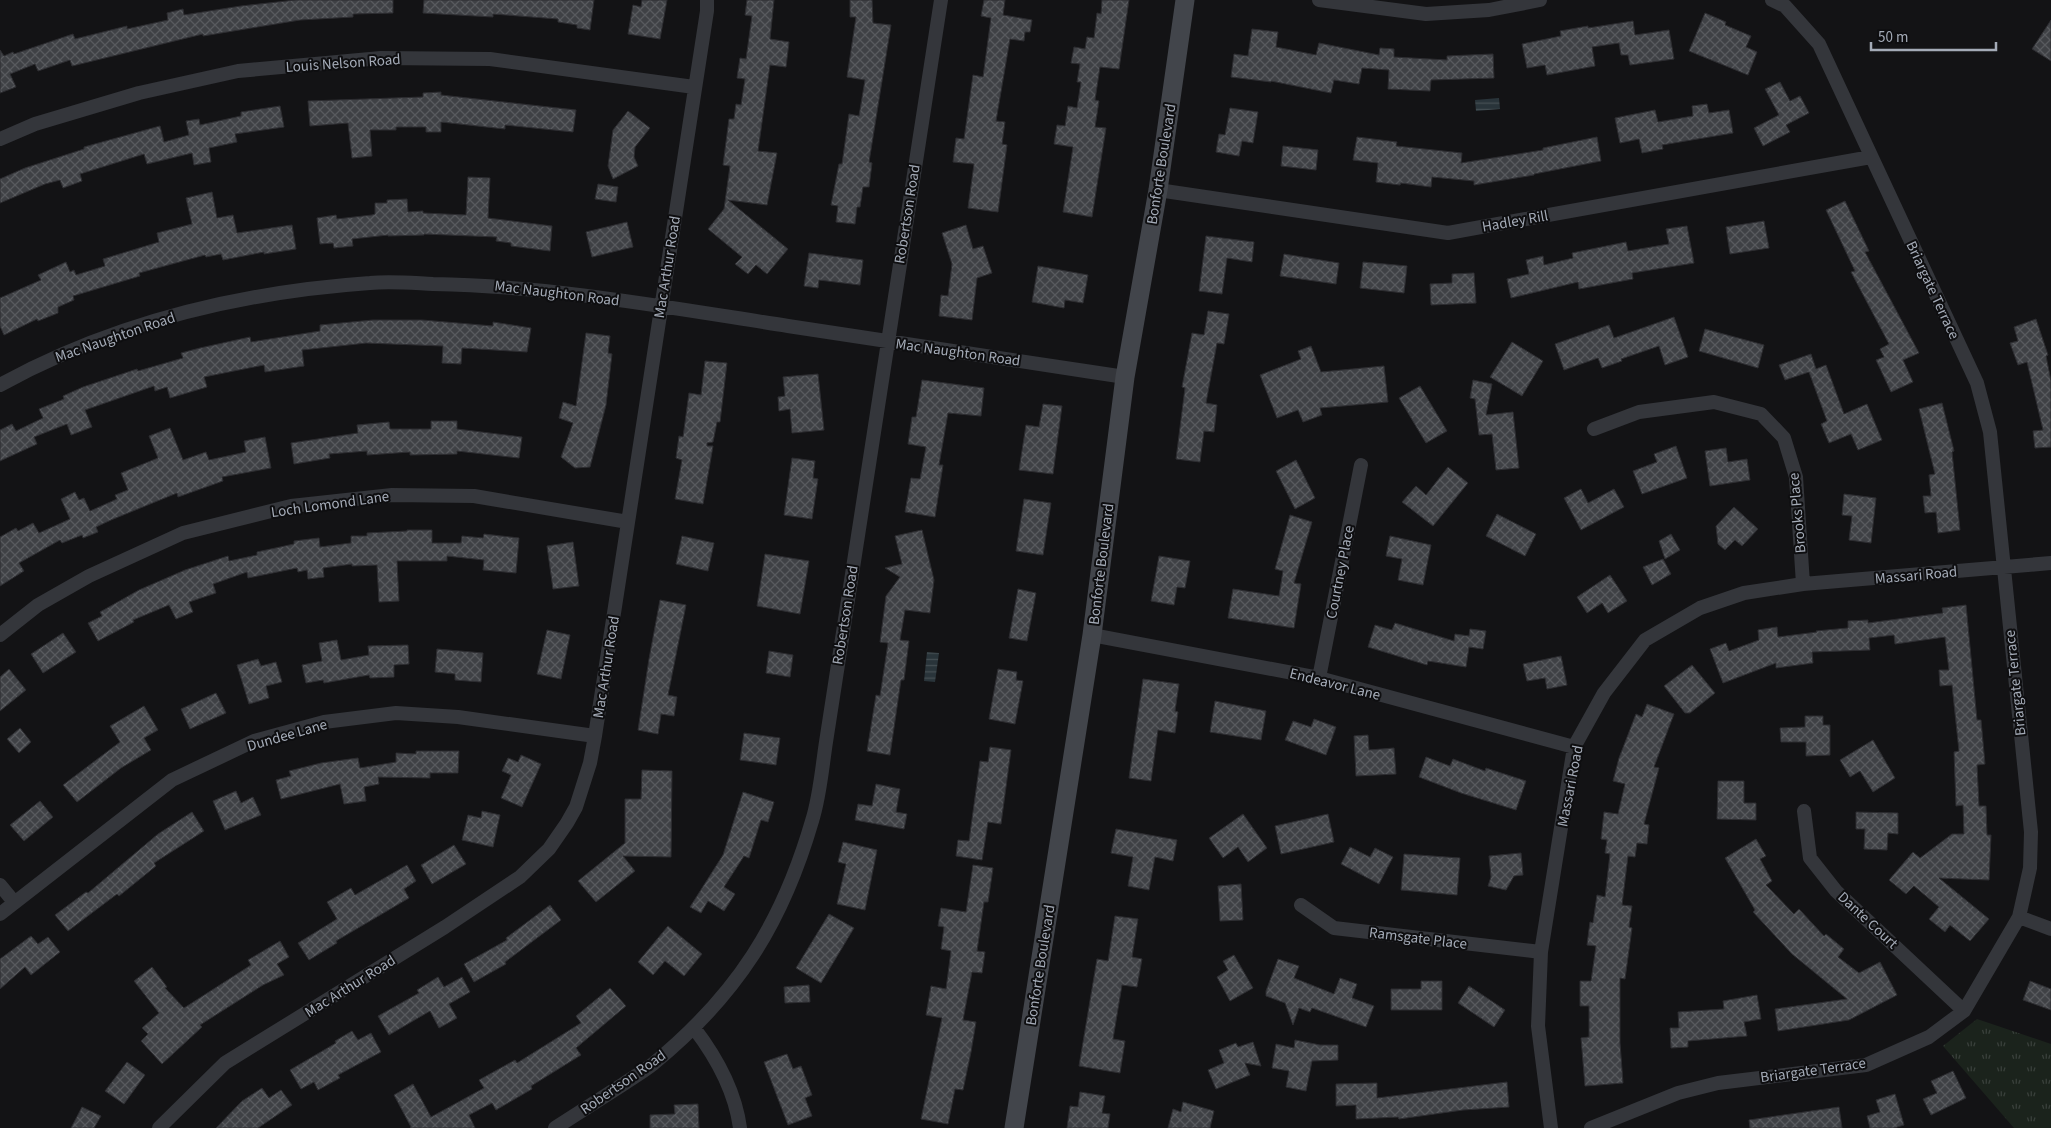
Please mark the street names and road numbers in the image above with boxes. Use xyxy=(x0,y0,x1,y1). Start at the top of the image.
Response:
street label: Louis Nelson Road xyxy=(285,49,401,78)
street label: Bonforte Boulevard xyxy=(1142,102,1181,226)
street label: Robertson Road xyxy=(889,163,926,265)
street label: Hadley Rill xyxy=(1480,205,1550,238)
street label: Mac Arthur Road xyxy=(649,214,686,320)
street label: Briargate Terrace xyxy=(1901,238,1965,343)
street label: Mac Naughton Road xyxy=(493,275,621,312)
street label: Mac Naughton Road xyxy=(52,307,178,368)
street label: Mac Naughton Road xyxy=(894,333,1022,372)
street label: Brooks Place xyxy=(1784,472,1811,554)
street label: Loch Lomond Lane xyxy=(270,486,390,523)
street label: Bonforte Boulevard xyxy=(1084,502,1119,626)
street label: Courtney Place xyxy=(1321,524,1360,621)
street label: Massari Road xyxy=(1874,561,1958,590)
street label: Robertson Road xyxy=(827,564,864,666)
street label: Mac Arthur Road xyxy=(588,614,625,720)
street label: Briargate Terrace xyxy=(1999,629,2031,737)
street label: Endeavor Lane xyxy=(1287,663,1383,706)
street label: Dundee Lane xyxy=(245,714,330,757)
street label: Massari Road xyxy=(1552,744,1589,829)
street label: Dante Court xyxy=(1833,887,1902,954)
street label: Bonforte Boulevard xyxy=(1021,903,1060,1027)
street label: Ramsgate Place xyxy=(1368,922,1468,955)
street label: Mac Arthur Road xyxy=(301,950,400,1023)
street label: Robertson Road xyxy=(576,1045,670,1120)
street label: Briargate Terrace xyxy=(1759,1053,1867,1088)

